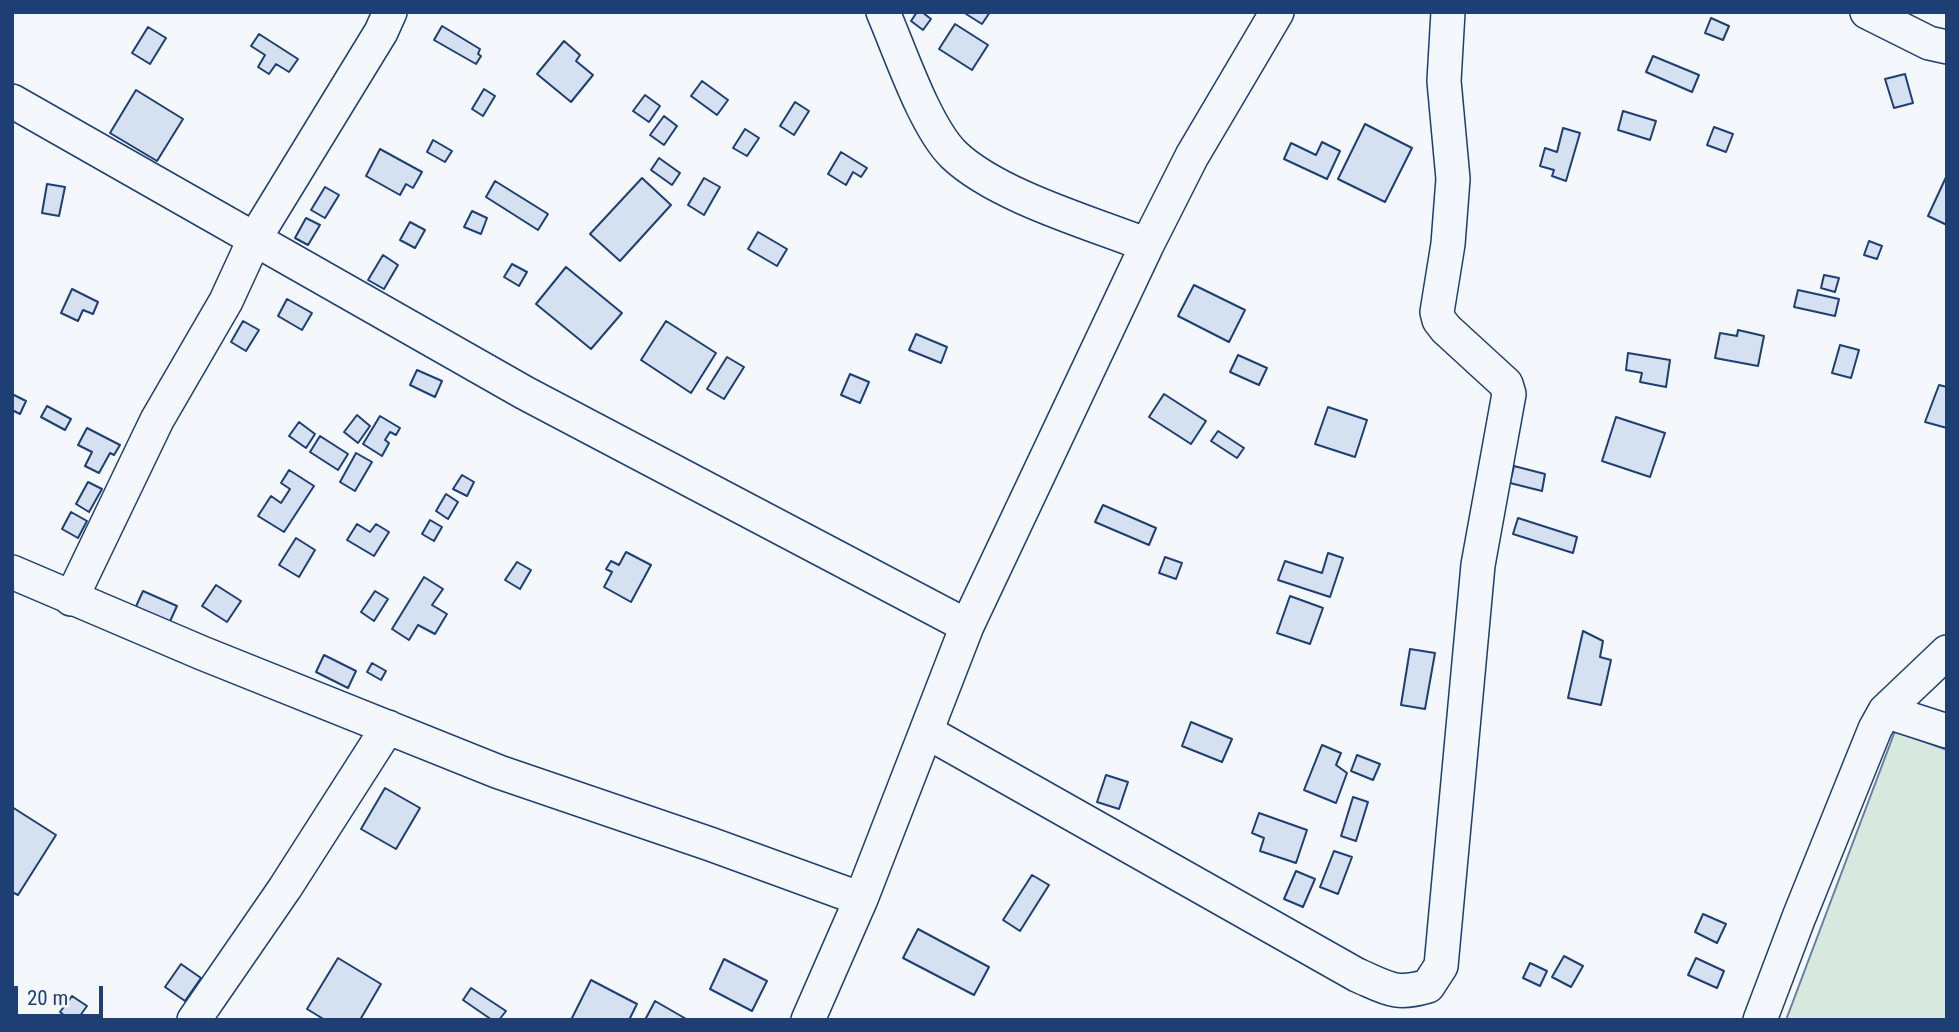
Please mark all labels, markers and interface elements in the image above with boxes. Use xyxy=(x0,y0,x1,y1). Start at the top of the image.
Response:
scale bar xyxy=(18,972,107,1016)
text: 20 m xyxy=(27,986,68,1010)

